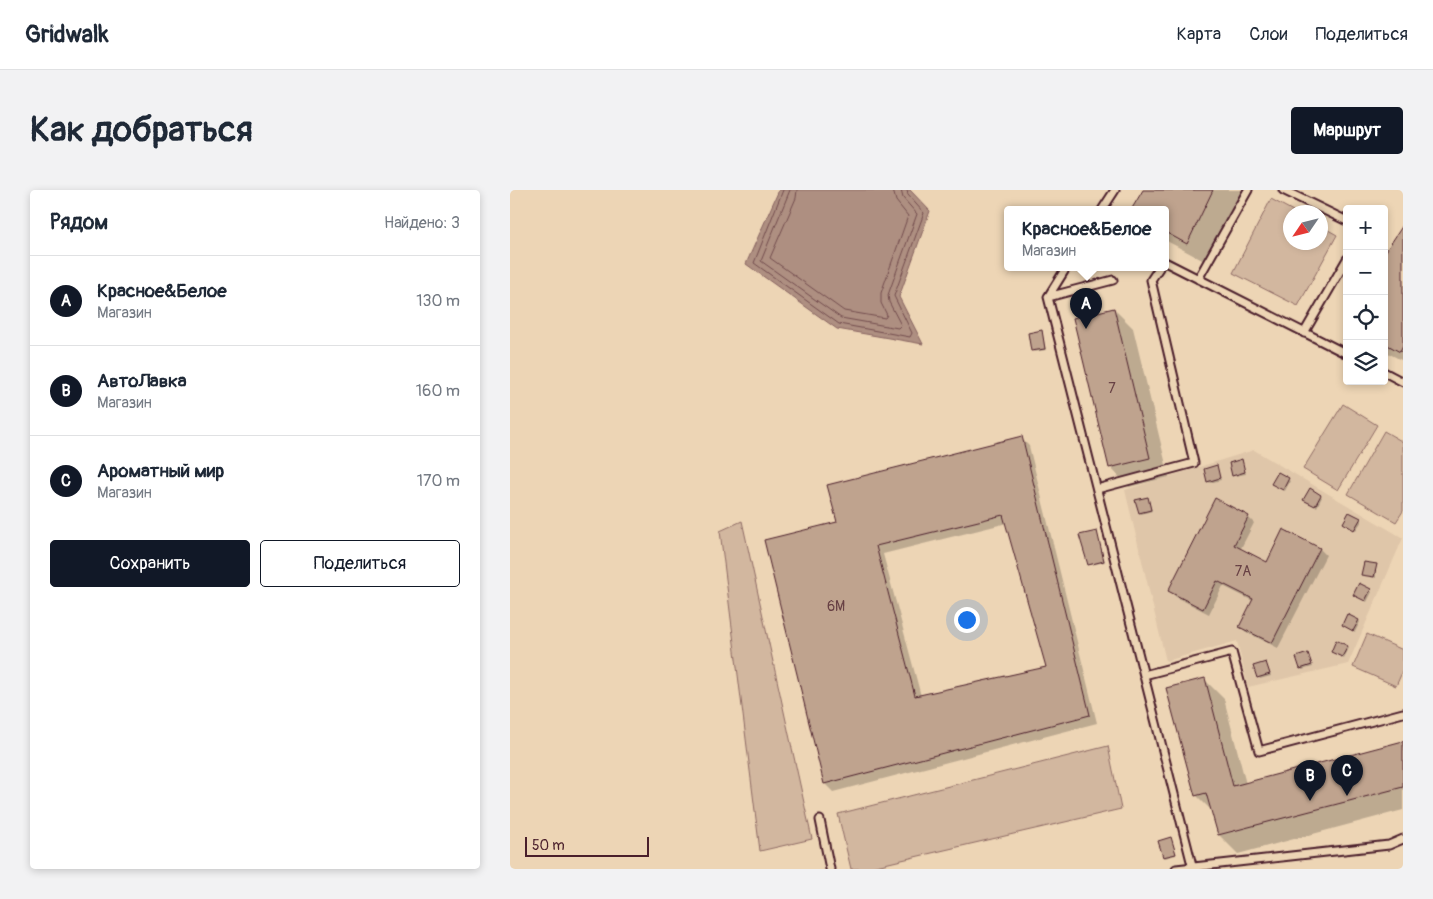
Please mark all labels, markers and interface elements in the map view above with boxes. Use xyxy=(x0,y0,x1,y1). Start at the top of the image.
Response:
text: Gridwalk xyxy=(25,20,109,49)
text: Карта xyxy=(1177,23,1221,46)
text: Слои xyxy=(1249,23,1287,46)
text: Поделиться xyxy=(1315,23,1408,46)
button: Маршрут xyxy=(1291,107,1403,154)
text: Как добраться xyxy=(30,108,253,152)
north arrow xyxy=(1283,205,1328,250)
map controls xyxy=(1343,205,1388,385)
button: + xyxy=(1343,205,1388,250)
popup xyxy=(1004,206,1169,271)
text: Рядом xyxy=(50,209,108,236)
text: Найдено: 3 xyxy=(384,213,460,233)
text: Красное&Белое xyxy=(1022,217,1151,241)
text: Магазин xyxy=(1022,241,1076,261)
button: − xyxy=(1343,250,1388,295)
text: Красное&Белое xyxy=(97,279,227,303)
pin: A xyxy=(1070,288,1102,329)
text: A xyxy=(61,291,71,311)
text: 130 m xyxy=(416,291,460,311)
button: locate xyxy=(1343,295,1388,340)
text: Магазин xyxy=(97,303,152,323)
button: layers xyxy=(1343,340,1388,385)
text: АвтоЛавка xyxy=(97,369,187,393)
house number: 7 xyxy=(1108,380,1116,397)
text: B xyxy=(61,381,71,401)
text: 160 m xyxy=(416,381,460,401)
text: Магазин xyxy=(97,393,152,413)
text: Ароматный мир xyxy=(97,459,224,483)
text: C xyxy=(61,471,71,491)
text: 170 m xyxy=(417,471,460,491)
text: Магазин xyxy=(97,483,152,503)
button: Сохранить xyxy=(50,540,250,587)
button: Поделиться xyxy=(260,540,460,587)
house number: 7А xyxy=(1235,563,1251,580)
house number: 6М xyxy=(827,598,845,615)
your location xyxy=(954,607,980,633)
pin: C xyxy=(1331,755,1363,796)
pin: B xyxy=(1294,760,1326,801)
scale bar xyxy=(525,834,649,857)
text: 50 m xyxy=(532,837,565,854)

